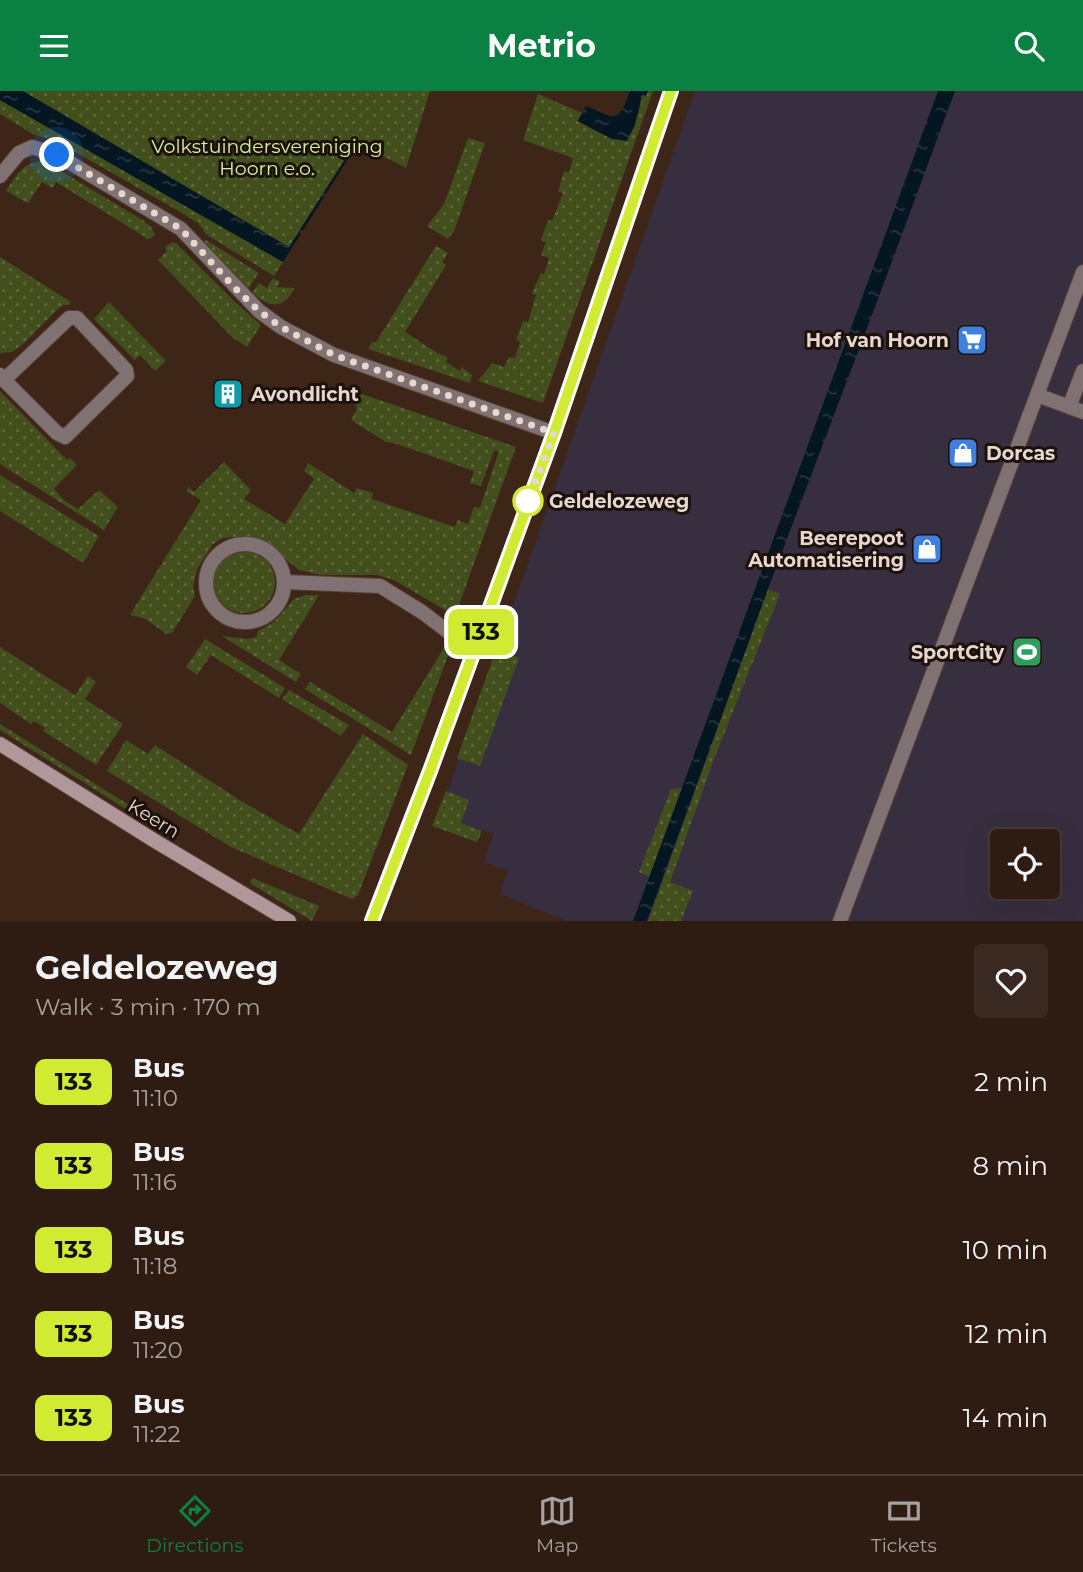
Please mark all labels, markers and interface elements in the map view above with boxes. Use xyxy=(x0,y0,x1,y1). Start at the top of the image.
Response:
text: Metrio xyxy=(487,26,596,65)
icon: menu xyxy=(35,27,73,65)
icon: search xyxy=(1010,27,1048,65)
park label: Volkstuindersvereniging Hoorn e.o. xyxy=(151,135,383,180)
your location xyxy=(39,137,74,172)
supermarket icon: Hof van Hoorn xyxy=(955,323,989,357)
place label: Hof van Hoorn xyxy=(806,329,949,352)
building icon: Avondlicht xyxy=(211,377,245,411)
place label: Avondlicht xyxy=(250,383,359,406)
shop icon: Dorcas xyxy=(946,436,980,470)
place label: Dorcas xyxy=(986,442,1055,465)
marker: Geldelozeweg xyxy=(513,486,543,516)
place label: Geldelozeweg xyxy=(549,490,689,513)
place label: Beerepoot Automatisering xyxy=(747,527,904,572)
shop icon: Beerepoot Automatisering xyxy=(910,532,944,566)
line badge: 133 xyxy=(441,609,521,655)
text: 133 xyxy=(462,617,500,646)
sports icon: SportCity xyxy=(1010,635,1044,669)
place label: SportCity xyxy=(911,641,1005,664)
street label: Keern xyxy=(124,794,184,843)
map controls xyxy=(990,829,1060,899)
button: locate xyxy=(990,829,1060,899)
button: heart xyxy=(974,944,1048,1018)
text: Geldelozeweg xyxy=(35,947,279,987)
text: Walk · 3 min · 170 m xyxy=(35,993,261,1021)
text: Bus xyxy=(133,1052,185,1084)
text: 2 min xyxy=(974,1066,1048,1098)
text: 133 xyxy=(55,1067,92,1096)
text: 11:10 xyxy=(133,1084,178,1112)
text: Bus xyxy=(133,1136,185,1168)
text: 8 min xyxy=(972,1150,1048,1182)
text: 133 xyxy=(55,1151,92,1180)
text: 11:16 xyxy=(133,1168,177,1196)
text: Bus xyxy=(133,1220,185,1252)
text: 10 min xyxy=(962,1234,1048,1266)
text: 133 xyxy=(55,1235,92,1264)
text: 11:18 xyxy=(133,1252,177,1280)
text: Bus xyxy=(133,1304,185,1336)
text: 12 min xyxy=(965,1318,1048,1350)
text: 133 xyxy=(55,1319,92,1348)
text: 11:20 xyxy=(133,1336,183,1364)
text: Bus xyxy=(133,1388,185,1420)
text: 14 min xyxy=(962,1402,1048,1434)
text: 133 xyxy=(55,1403,92,1432)
text: 11:22 xyxy=(133,1420,181,1448)
tab: Directions xyxy=(146,1492,244,1557)
tab: Map xyxy=(536,1492,578,1557)
tab: Tickets xyxy=(871,1492,937,1557)

